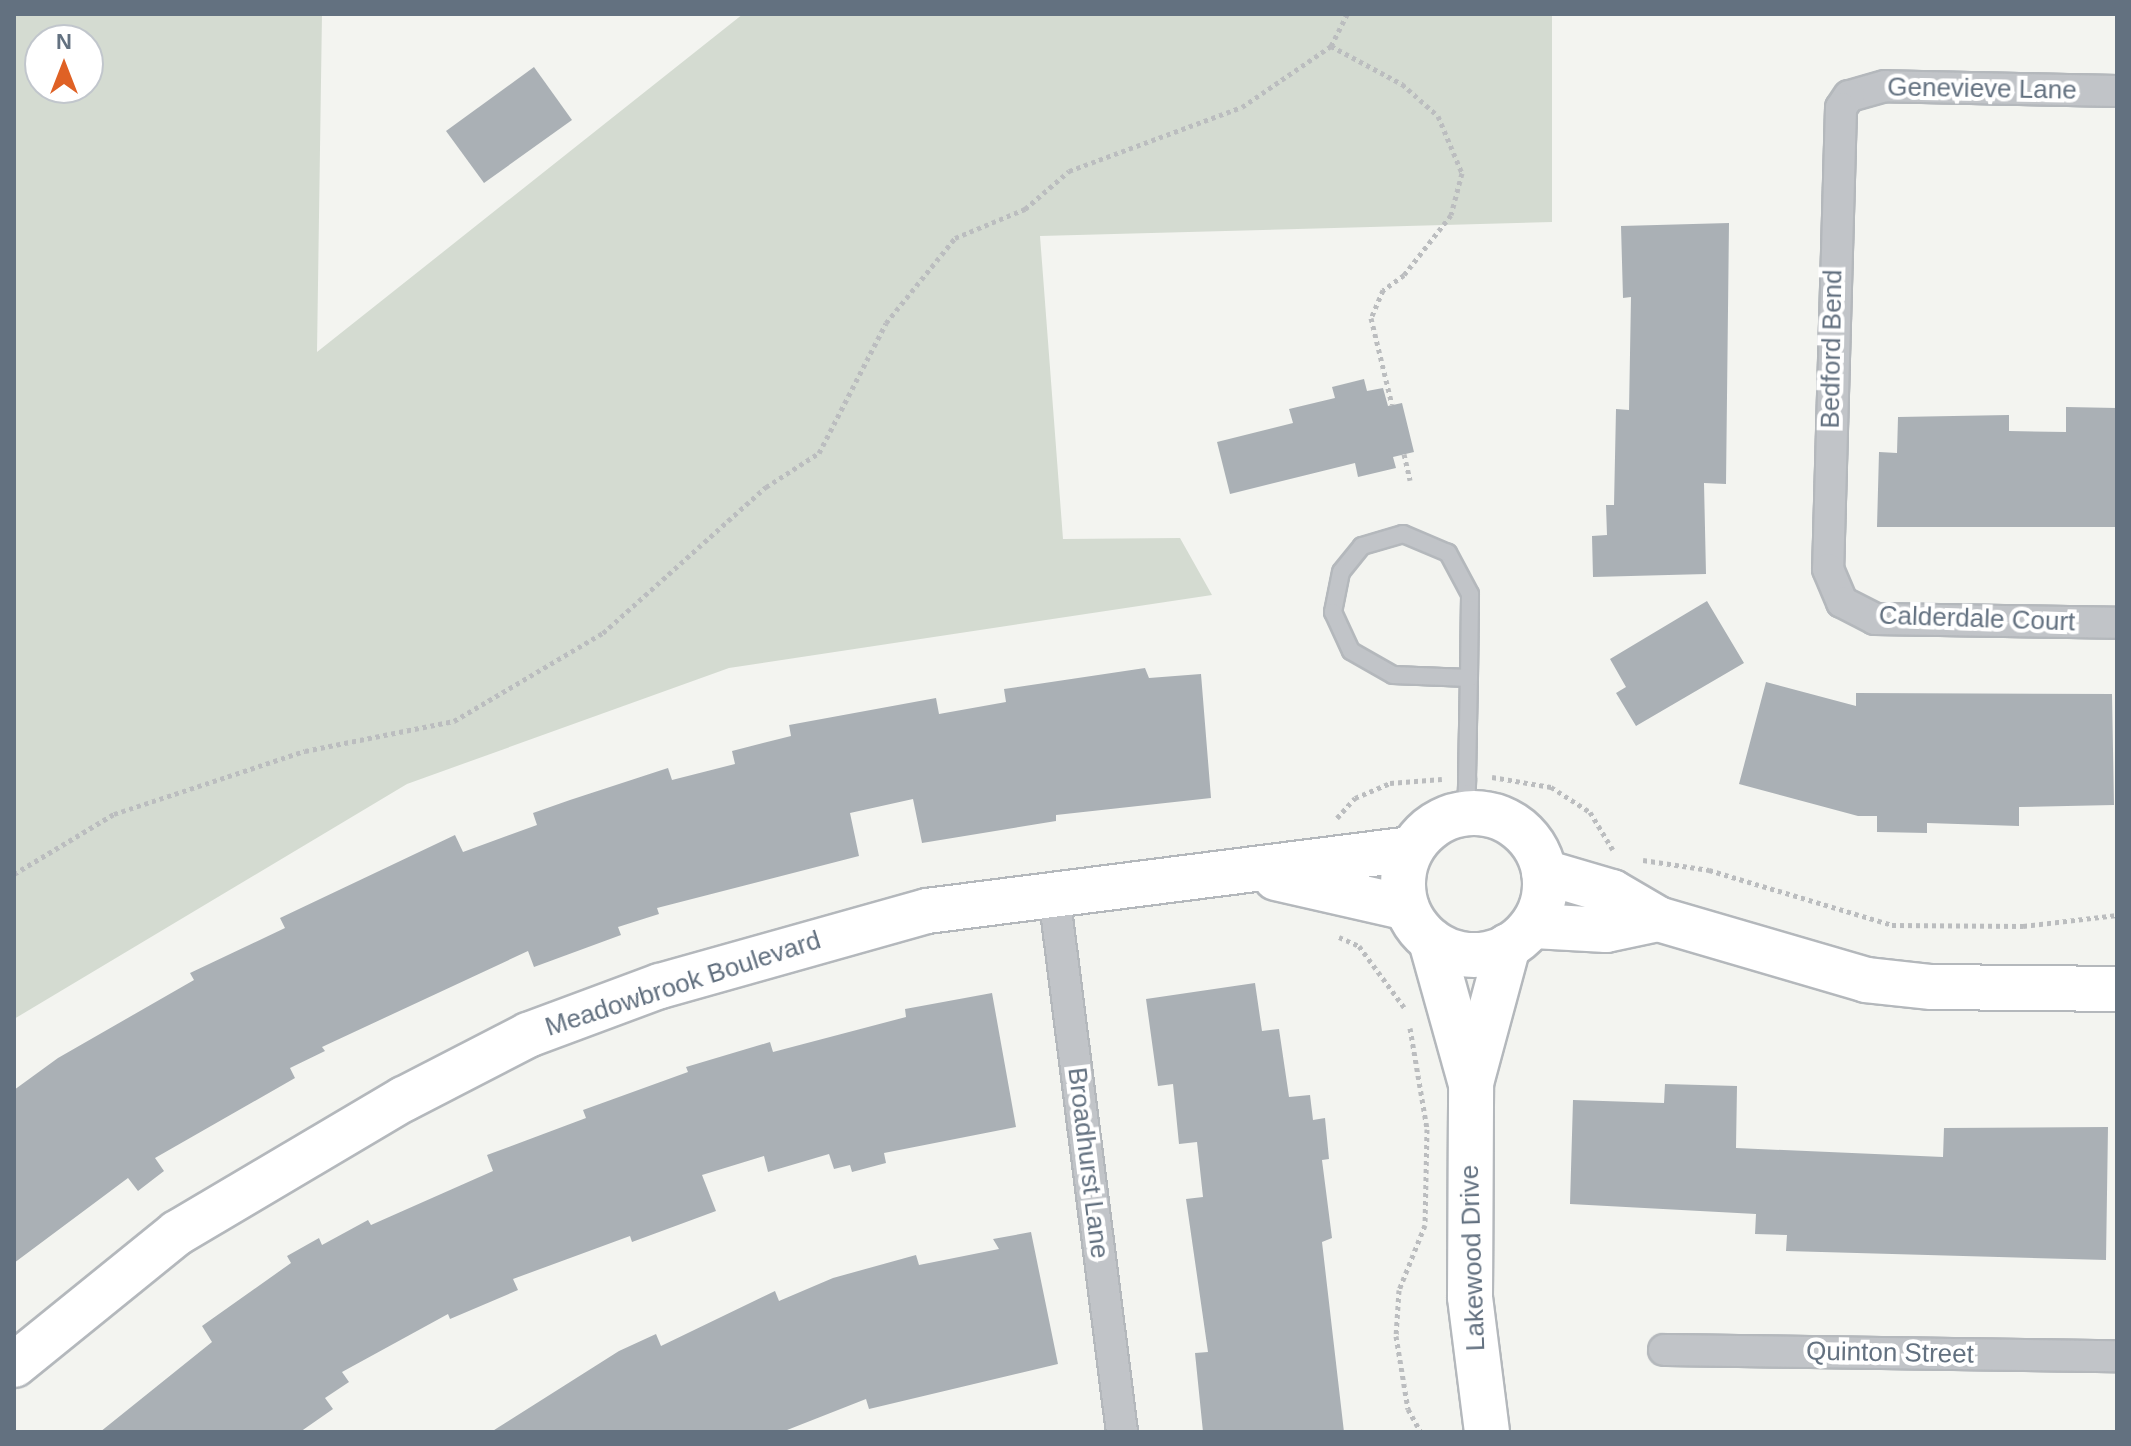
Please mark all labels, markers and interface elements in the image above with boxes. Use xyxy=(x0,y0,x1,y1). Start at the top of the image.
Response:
north arrow xyxy=(24,24,104,104)
text: N xyxy=(56,29,72,54)
street label: Genevieve Lane xyxy=(1887,72,2077,106)
street label: Bedford Bend xyxy=(1815,269,1849,429)
street label: Calderdale Court xyxy=(1878,600,2076,638)
street label: Meadowbrook Boulevard xyxy=(541,925,825,1043)
street label: Broadhurst Lane xyxy=(1061,1066,1115,1260)
street label: Lakewood Drive xyxy=(1454,1164,1492,1352)
street label: Quinton Street xyxy=(1806,1336,1974,1370)

